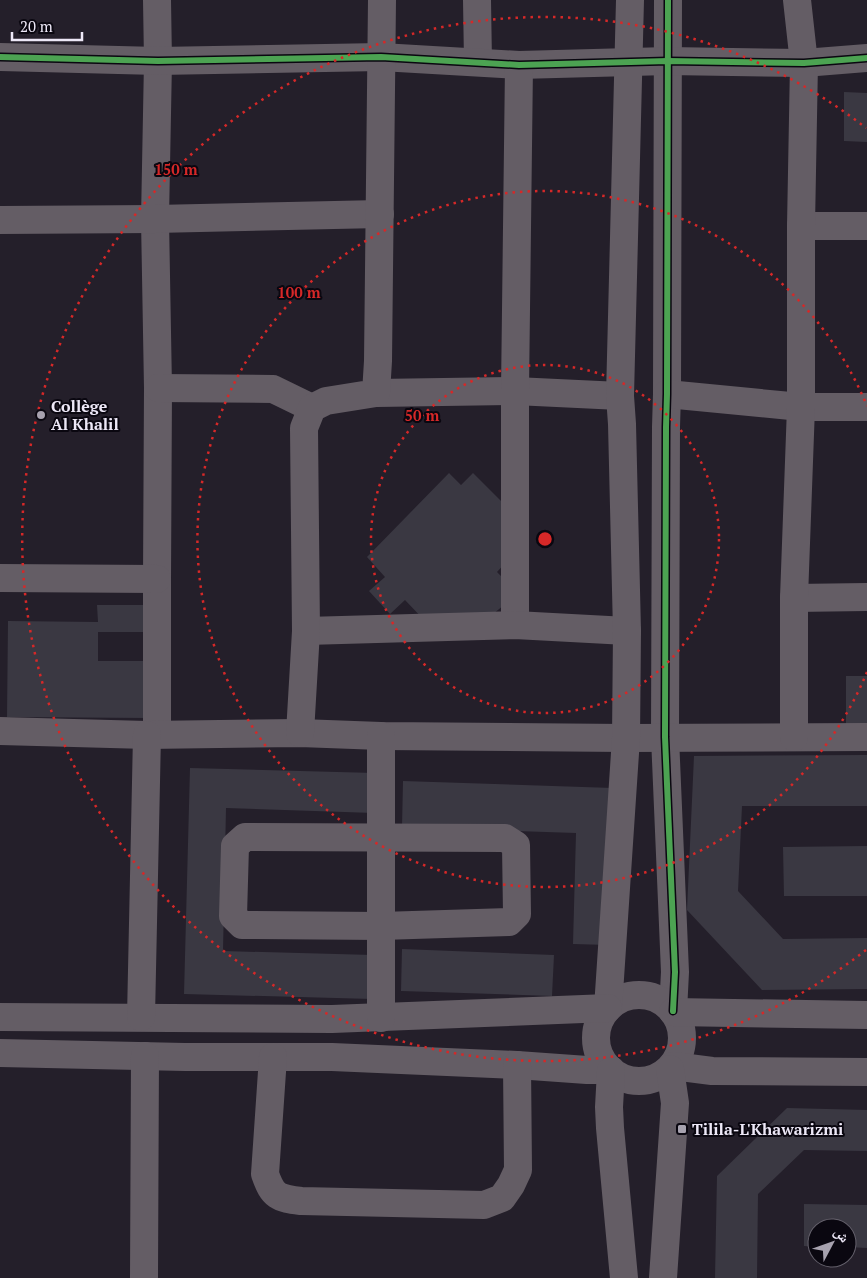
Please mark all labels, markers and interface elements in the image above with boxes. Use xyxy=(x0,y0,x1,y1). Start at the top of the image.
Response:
scale bar xyxy=(12,10,82,42)
text: 20 m xyxy=(20,16,53,36)
text: 150 m xyxy=(154,159,198,179)
text: 100 m xyxy=(277,282,321,302)
place label: Collège Al Khalil xyxy=(51,395,119,435)
text: 50 m xyxy=(405,405,440,425)
marker: Collège Al Khalil xyxy=(35,409,47,421)
centre of rings xyxy=(536,530,554,548)
place label: Tilila-L'Khawarizmi xyxy=(692,1118,843,1140)
marker: Tilila-L'Khawarizmi xyxy=(676,1123,688,1135)
north arrow xyxy=(807,1218,857,1268)
text: ش xyxy=(830,1222,854,1246)

